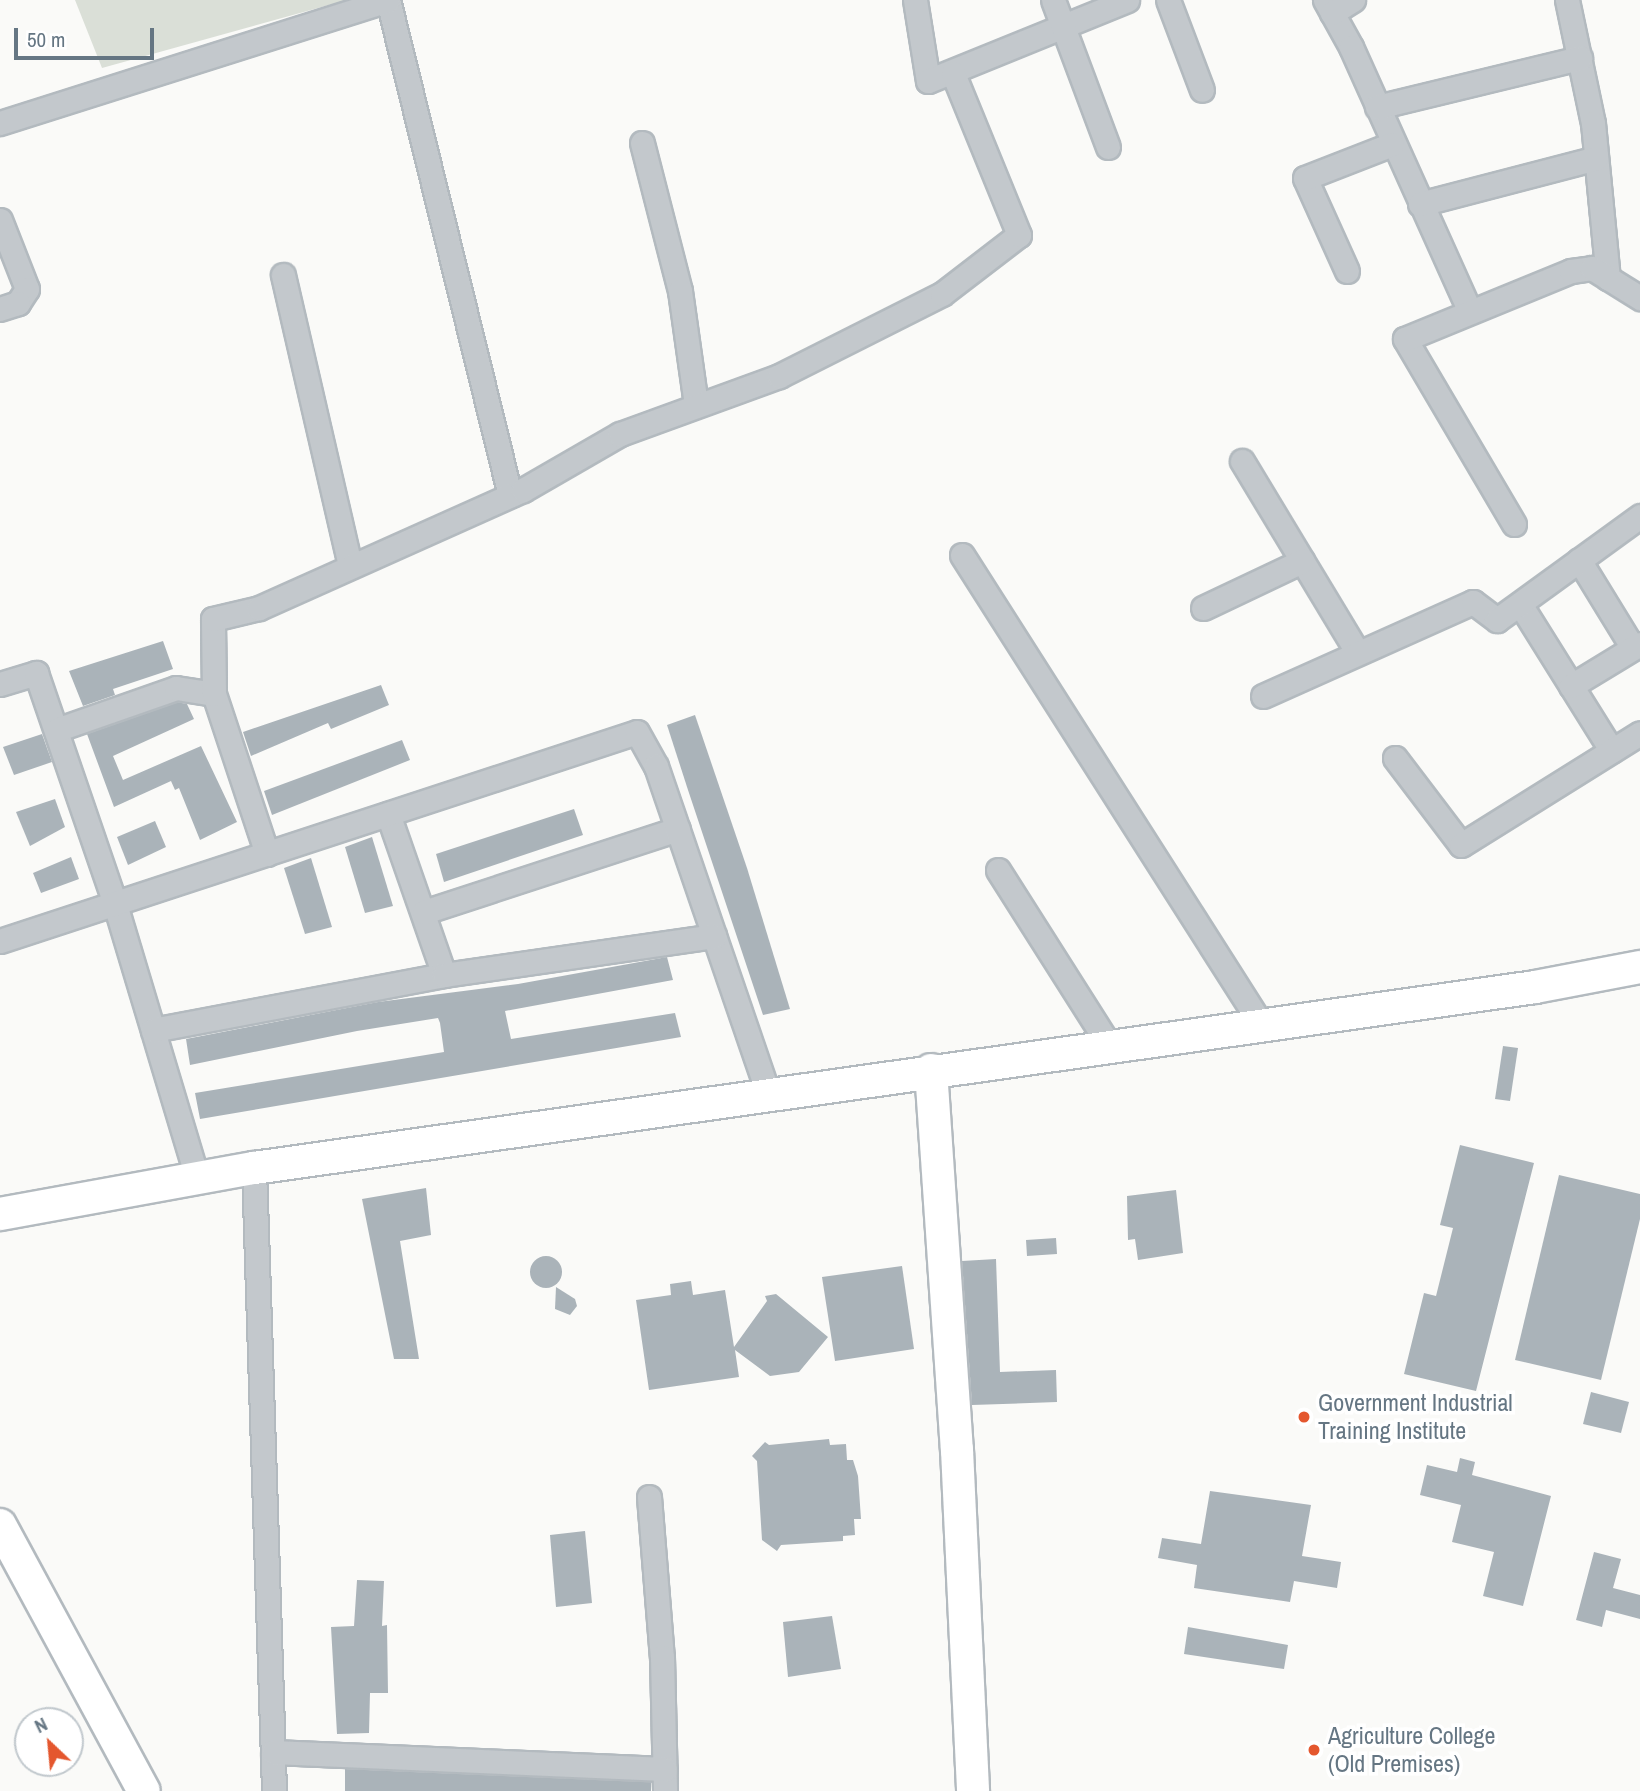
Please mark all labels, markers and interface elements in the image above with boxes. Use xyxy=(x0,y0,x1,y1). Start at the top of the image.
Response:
scale bar xyxy=(18,14,158,58)
text: 50 m xyxy=(27,25,65,54)
place label: Government Industrial Training Institute xyxy=(1318,1389,1513,1445)
marker: Government Industrial Training Institute xyxy=(1296,1409,1312,1425)
north arrow xyxy=(14,1707,84,1777)
text: N xyxy=(30,1711,51,1739)
place label: Agriculture College (Old Premises) xyxy=(1328,1722,1495,1778)
marker: Agriculture College (Old Premises) xyxy=(1306,1742,1322,1758)

